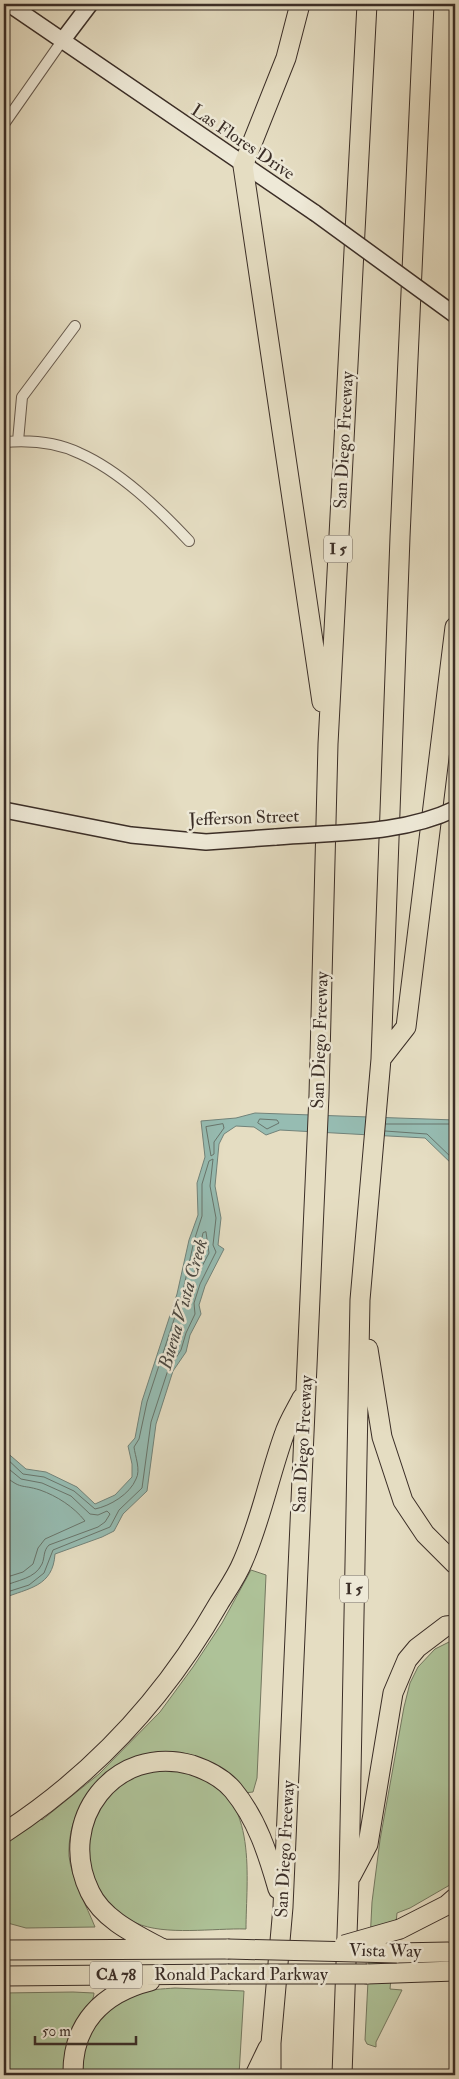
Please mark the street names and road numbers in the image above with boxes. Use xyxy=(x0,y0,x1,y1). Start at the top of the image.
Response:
street label: Las Flores Drive xyxy=(187,99,300,185)
street label: San Diego Freeway xyxy=(329,370,359,509)
road number: I 5 xyxy=(324,536,352,562)
street label: Jefferson Street xyxy=(187,805,300,831)
street label: San Diego Freeway xyxy=(306,970,334,1109)
street label: San Diego Freeway xyxy=(288,1374,318,1513)
road number: I 5 xyxy=(340,1576,368,1602)
street label: San Diego Freeway xyxy=(270,1779,300,1918)
street label: Vista Way xyxy=(349,1939,423,1963)
road number: CA 78 xyxy=(90,1962,142,1988)
street label: Ronald Packard Parkway xyxy=(154,1963,329,1986)

